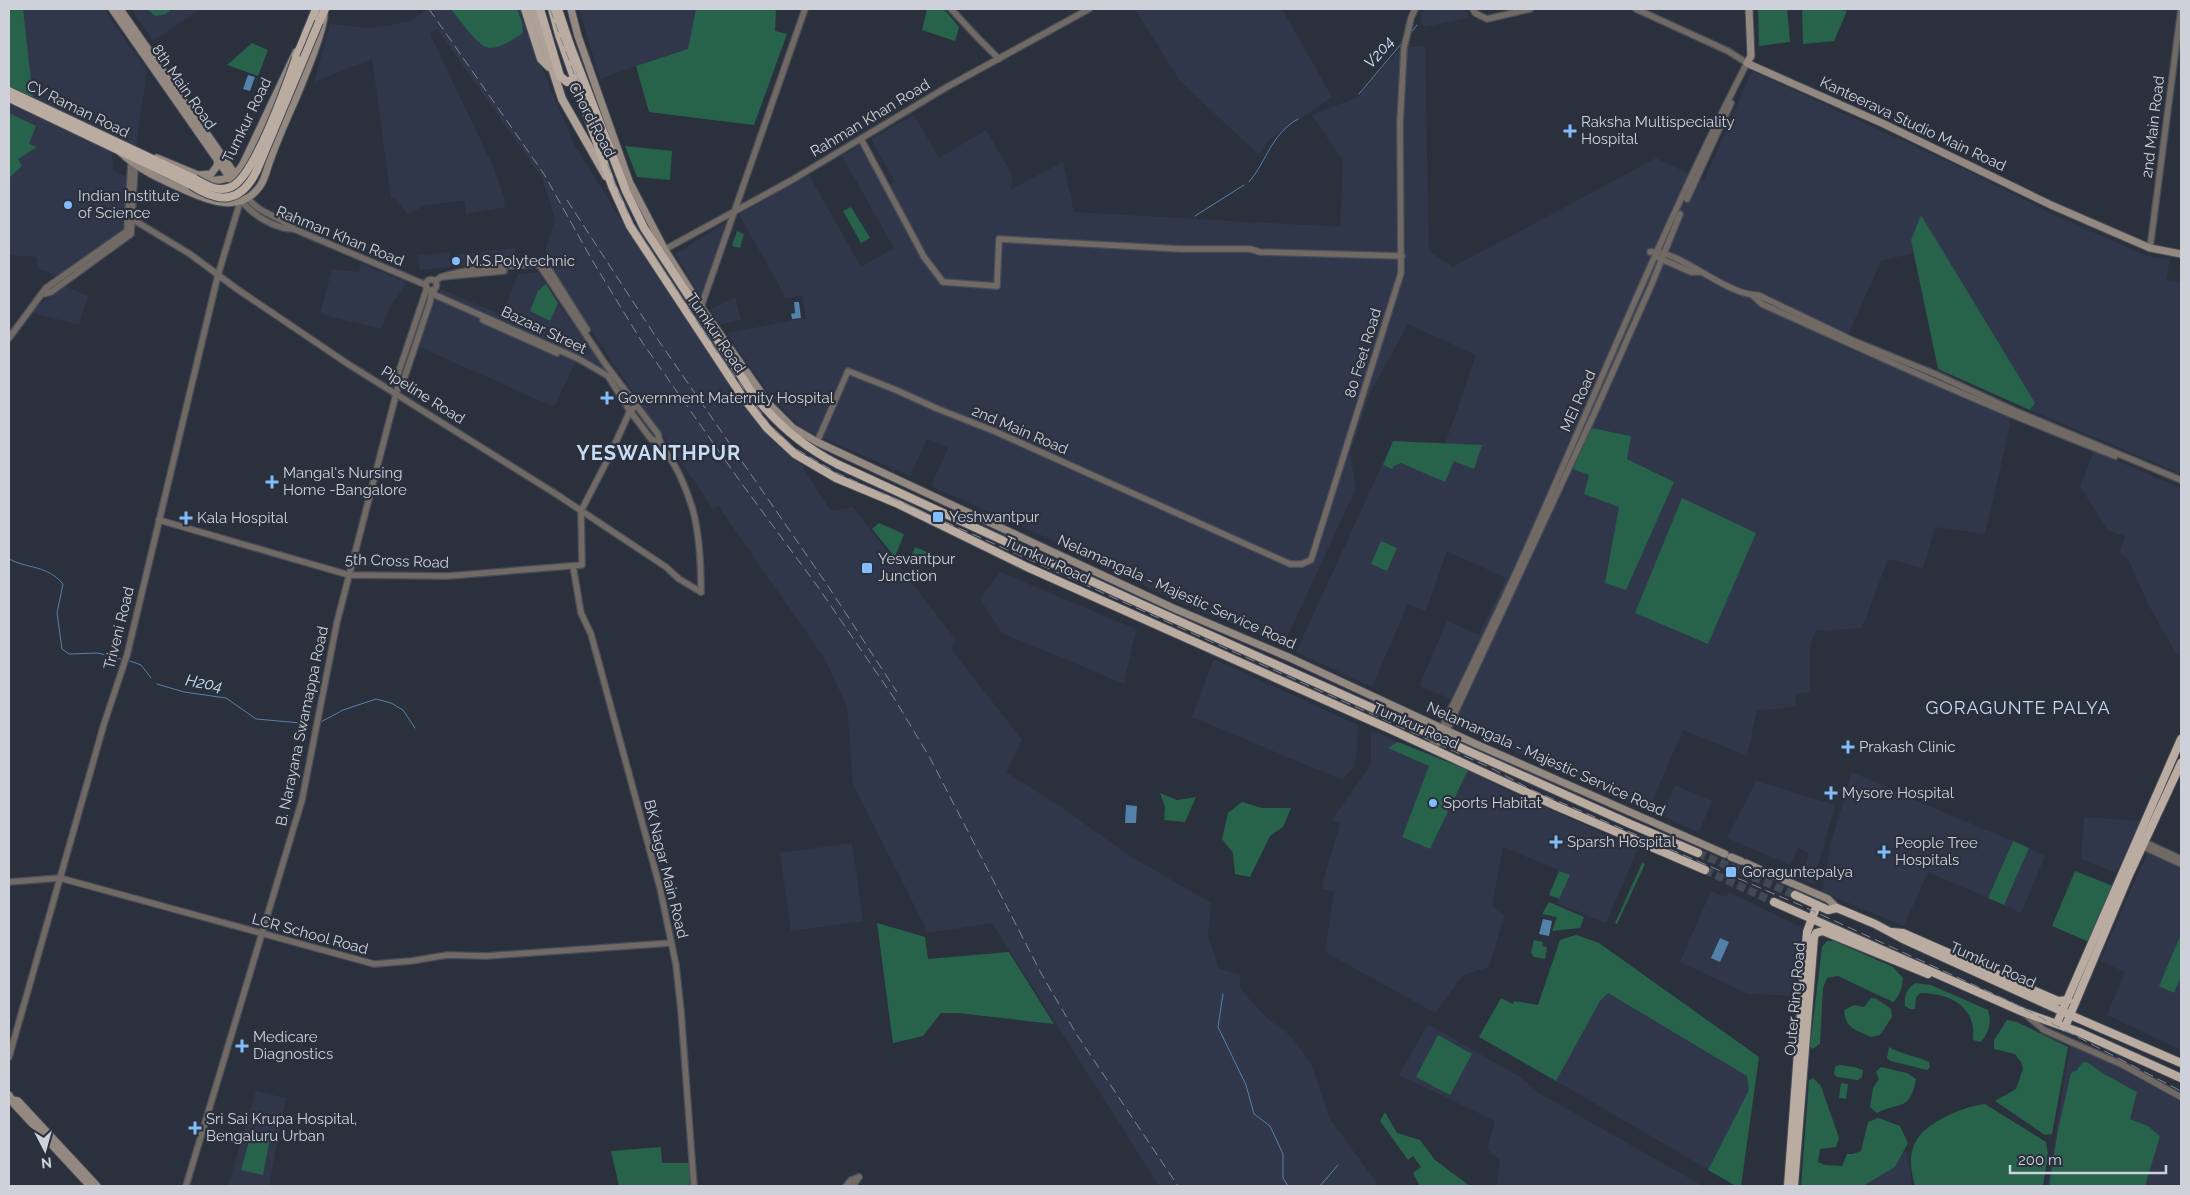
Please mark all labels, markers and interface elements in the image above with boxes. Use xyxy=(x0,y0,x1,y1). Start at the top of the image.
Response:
water label: V204 xyxy=(1360,32,1398,72)
street label: 8th Main Road xyxy=(148,41,220,133)
street label: Kanteerava Studio Main Road xyxy=(1817,73,2009,175)
street label: Tumkur Road xyxy=(219,75,275,165)
street label: Rahman Khan Road xyxy=(807,75,933,161)
street label: 2nd Main Road xyxy=(2138,75,2168,179)
street label: CV Raman Road xyxy=(24,76,132,142)
street label: Chord Road xyxy=(565,80,619,160)
place label: Raksha Multispeciality Hospital xyxy=(1581,113,1735,148)
marker: Raksha Multispeciality Hospital xyxy=(1563,124,1577,138)
place label: Indian Institute of Science xyxy=(78,187,180,222)
marker: Indian Institute of Science xyxy=(62,199,74,211)
street label: Rahman Khan Road xyxy=(273,202,407,270)
place label: M.S.Polytechnic xyxy=(466,252,575,270)
marker: M.S.Polytechnic xyxy=(450,255,462,267)
street label: Tumkur Road xyxy=(683,290,749,376)
street label: Bazaar Street xyxy=(498,302,590,358)
street label: 80 Feet Road xyxy=(1341,306,1385,400)
street label: Pipeline Road xyxy=(378,362,468,428)
street label: MEI Road xyxy=(1556,367,1600,435)
place label: Government Maternity Hospital xyxy=(618,389,835,407)
marker: Government Maternity Hospital xyxy=(600,391,614,405)
street label: 2nd Main Road xyxy=(969,402,1071,458)
district label: YESWANTHPUR xyxy=(577,441,741,465)
place label: Mangal's Nursing Home -Bangalore xyxy=(283,464,407,499)
marker: Mangal's Nursing Home -Bangalore xyxy=(265,475,279,489)
place label: Yeshwantpur xyxy=(949,508,1040,526)
place label: Kala Hospital xyxy=(197,509,289,527)
marker: Yeshwantpur xyxy=(931,510,945,524)
marker: Kala Hospital xyxy=(179,511,193,525)
street label: Nelamangala - Majestic Service Road xyxy=(1055,531,1299,653)
street label: Tumkur Road xyxy=(1001,532,1093,588)
street label: 5th Cross Road xyxy=(345,550,449,572)
place label: Yesvantpur Junction xyxy=(878,550,956,585)
marker: Yesvantpur Junction xyxy=(860,561,874,575)
street label: Triveni Road xyxy=(100,585,138,671)
street label: B. Narayana Swamappa Road xyxy=(272,624,332,828)
water label: H204 xyxy=(184,670,224,696)
district label: GORAGUNTE PALYA xyxy=(1925,697,2111,718)
street label: Nelamangala - Majestic Service Road xyxy=(1424,698,1668,820)
street label: Tumkur Road xyxy=(1370,699,1462,753)
place label: Prakash Clinic xyxy=(1859,738,1956,756)
marker: Prakash Clinic xyxy=(1841,740,1855,754)
place label: Mysore Hospital xyxy=(1842,784,1955,802)
marker: Mysore Hospital xyxy=(1824,786,1838,800)
place label: Sports Habitat xyxy=(1443,794,1542,812)
marker: Sports Habitat xyxy=(1427,797,1439,809)
street label: BK Nagar Main Road xyxy=(640,798,692,940)
place label: Sparsh Hospital xyxy=(1567,833,1676,851)
place label: People Tree Hospitals xyxy=(1895,834,1978,869)
marker: Sparsh Hospital xyxy=(1549,835,1563,849)
marker: People Tree Hospitals xyxy=(1877,845,1891,859)
place label: Goraguntepalya xyxy=(1742,863,1853,881)
marker: Goraguntepalya xyxy=(1724,865,1738,879)
street label: LCR School Road xyxy=(250,910,370,958)
street label: Tumkur Road xyxy=(1947,938,2039,992)
street label: Outer Ring Road xyxy=(1781,942,1809,1056)
place label: Medicare Diagnostics xyxy=(253,1028,333,1063)
marker: Medicare Diagnostics xyxy=(235,1039,249,1053)
place label: Sri Sai Krupa Hospital, Bengaluru Urban xyxy=(206,1110,357,1145)
marker: Sri Sai Krupa Hospital, Bengaluru Urban xyxy=(188,1121,202,1135)
north arrow xyxy=(20,1125,70,1175)
scale bar xyxy=(2010,1142,2166,1174)
text: 200 m xyxy=(2018,1151,2062,1169)
text: N xyxy=(40,1154,53,1171)

